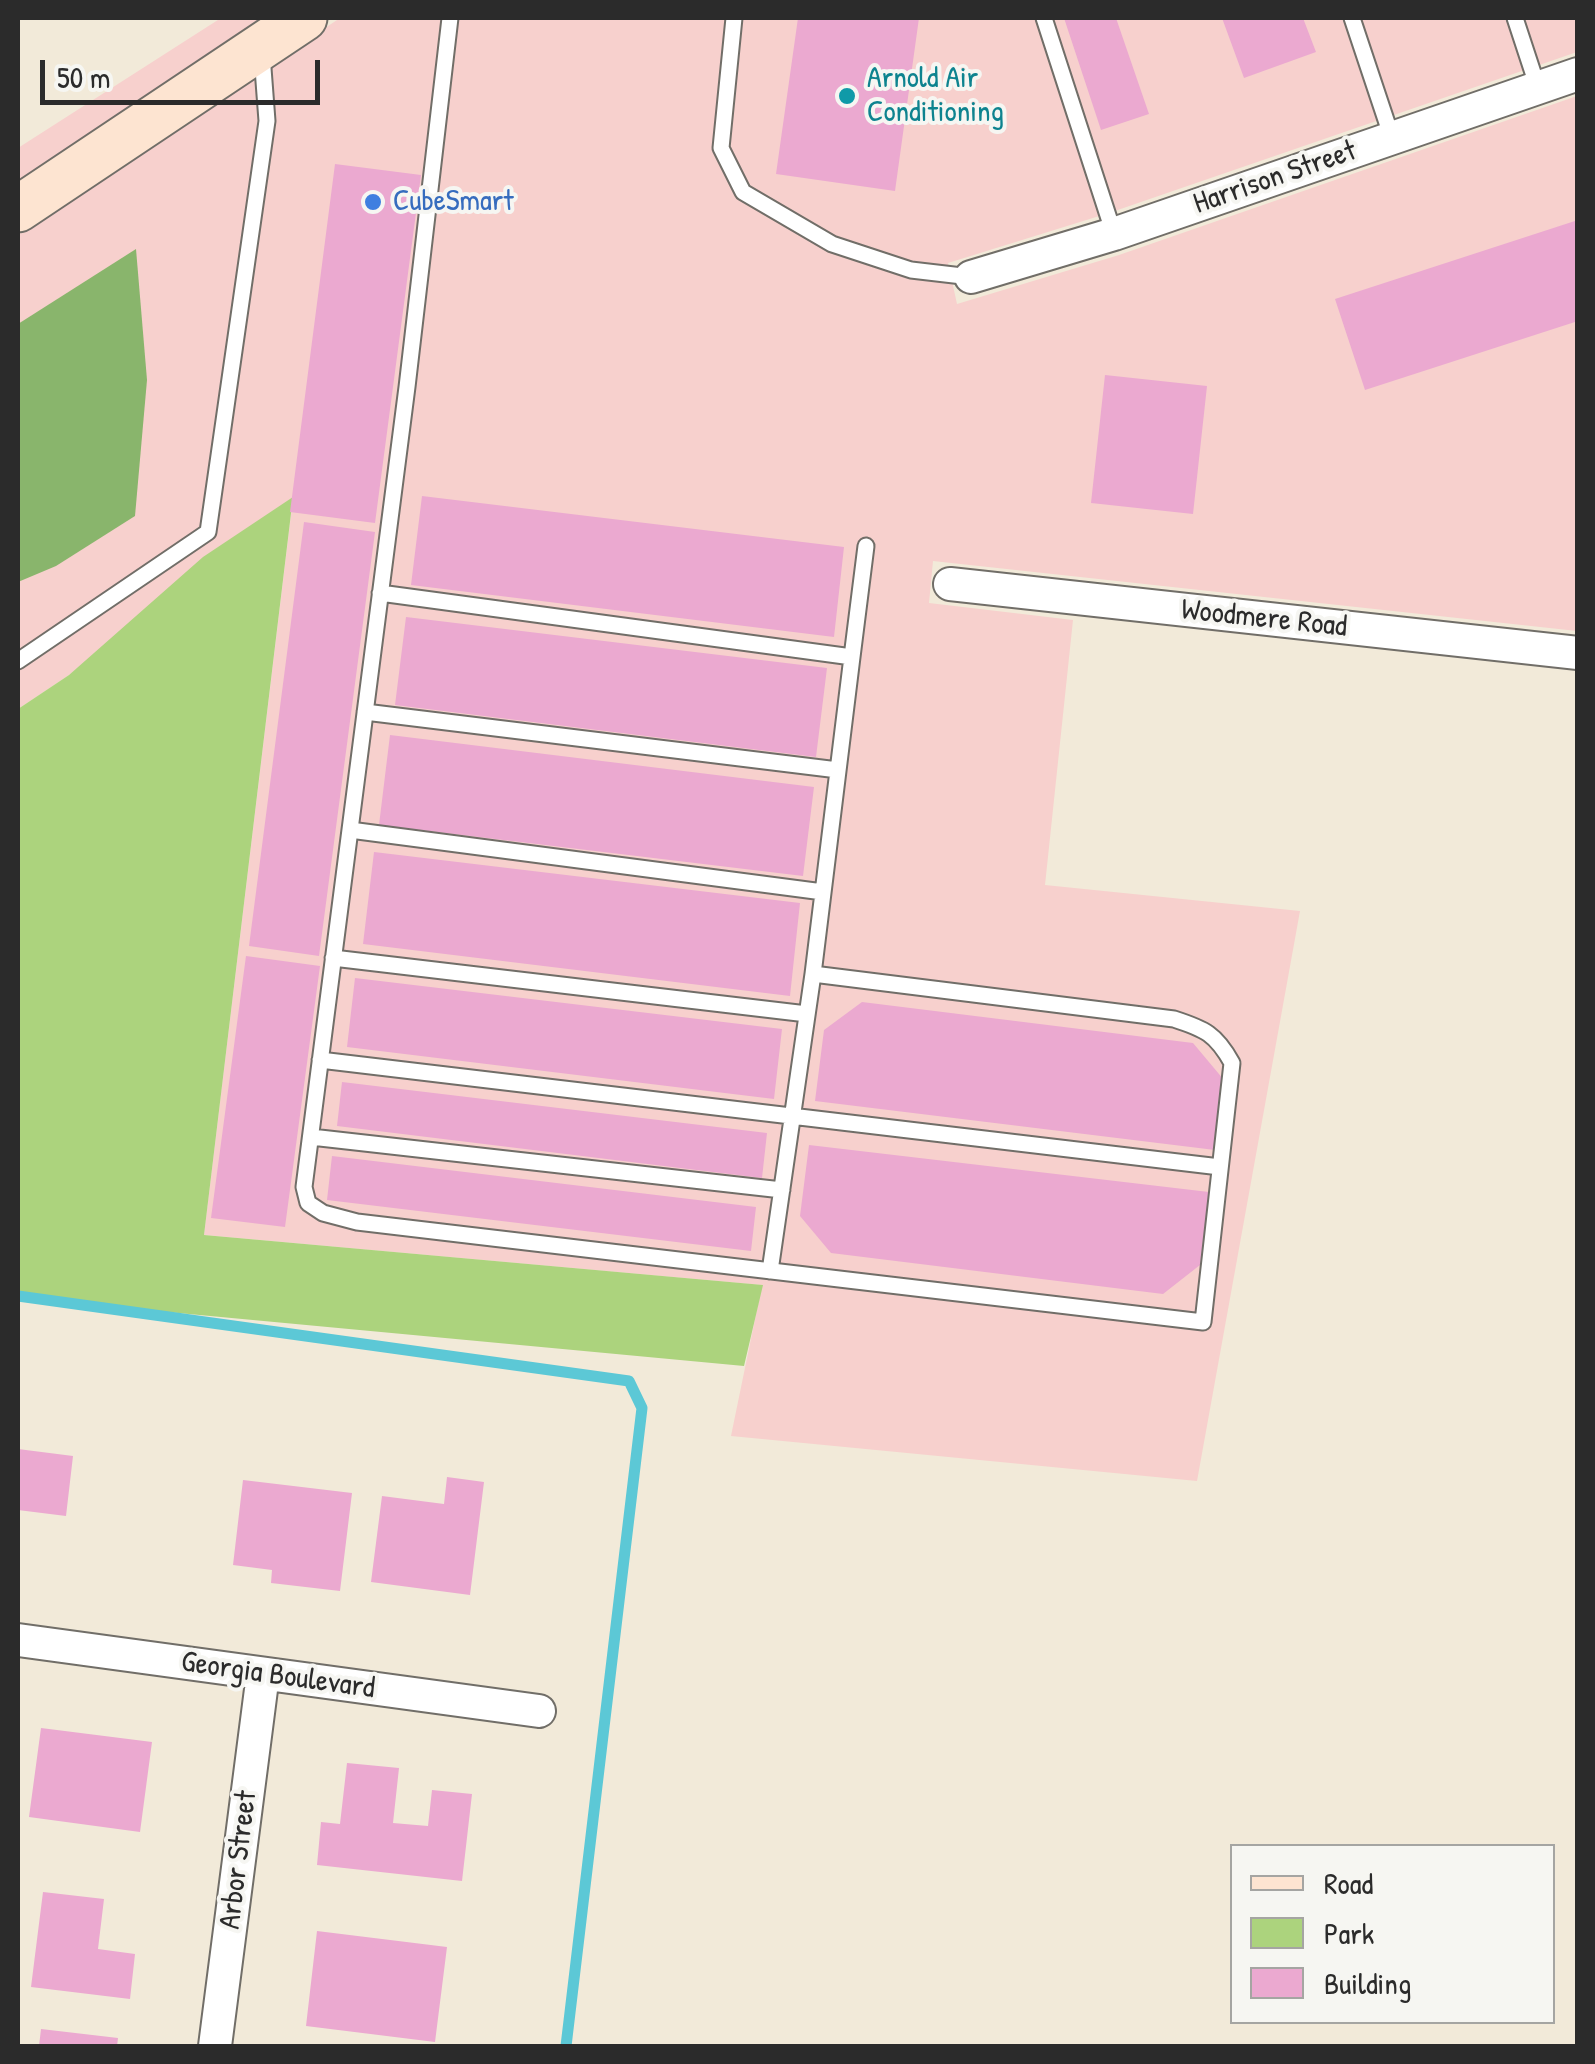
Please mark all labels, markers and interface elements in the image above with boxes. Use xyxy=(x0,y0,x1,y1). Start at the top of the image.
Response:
scale bar xyxy=(45,40,325,102)
text: 50 m xyxy=(57,57,110,97)
place label: Arnold Air Conditioning xyxy=(867,61,1004,132)
marker: Arnold Air Conditioning xyxy=(836,85,858,107)
street label: Harrison Street xyxy=(1189,133,1361,223)
place label: CubeSmart xyxy=(393,184,514,220)
marker: CubeSmart xyxy=(362,191,384,213)
street label: Woodmere Road xyxy=(1179,592,1349,646)
street label: Georgia Boulevard xyxy=(179,1645,377,1707)
street label: Arbor Street xyxy=(213,1789,265,1931)
legend xyxy=(1230,1844,1555,2024)
text: Road xyxy=(1324,1863,1373,1903)
text: Park xyxy=(1324,1913,1374,1953)
text: Building xyxy=(1324,1963,1411,2003)

